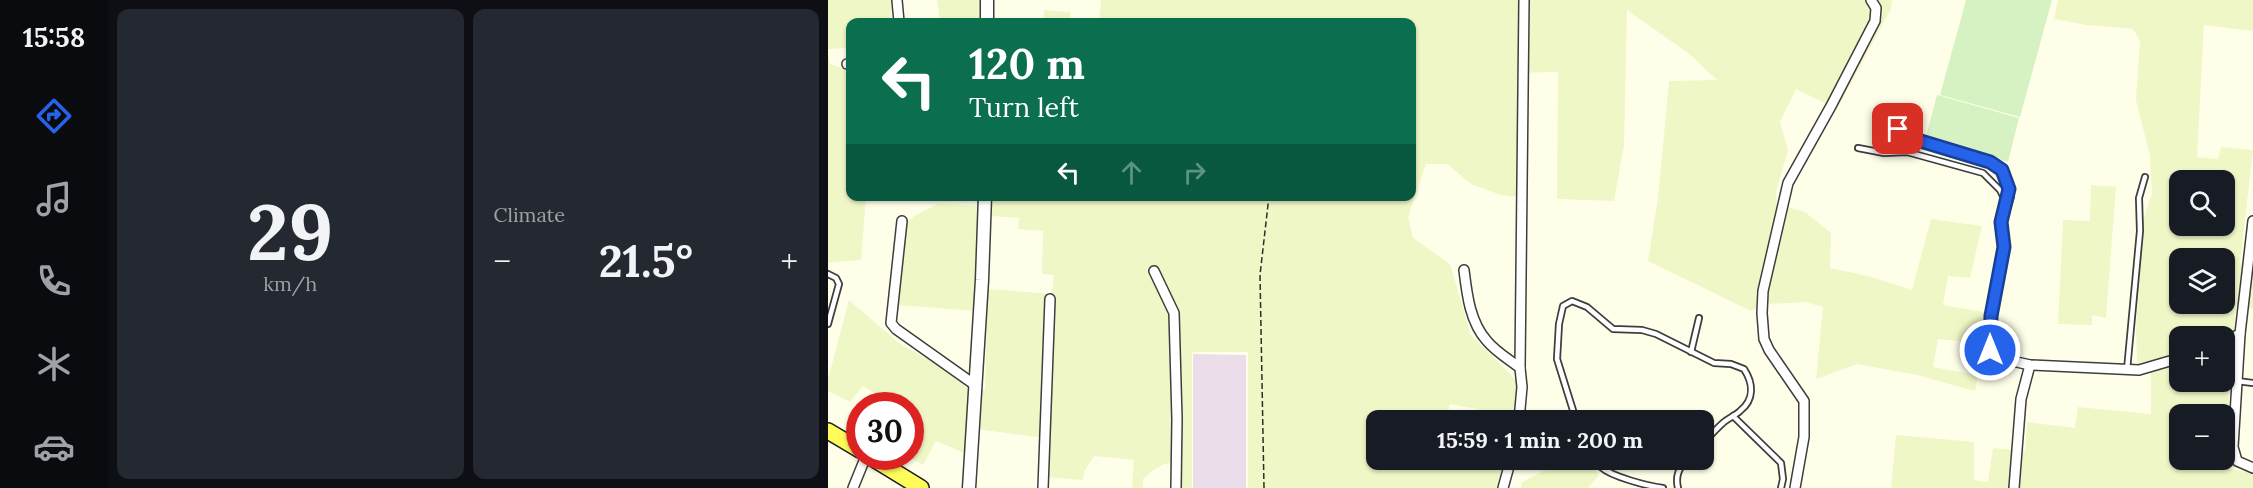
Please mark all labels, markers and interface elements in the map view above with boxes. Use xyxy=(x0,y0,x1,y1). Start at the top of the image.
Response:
text: 15:58 xyxy=(23,20,85,54)
text: 120 m xyxy=(969,37,1085,91)
icon: left xyxy=(870,42,948,120)
text: Turn left xyxy=(969,90,1079,124)
icon: directions xyxy=(33,95,75,137)
pin xyxy=(1872,103,1923,154)
icon: arrive xyxy=(1881,112,1914,145)
icon: left xyxy=(1052,156,1085,189)
icon: ahead xyxy=(1115,156,1148,189)
icon: right xyxy=(1178,156,1211,189)
map controls xyxy=(2169,170,2235,470)
button: search xyxy=(2169,170,2235,236)
icon: music xyxy=(33,178,75,220)
text: 29 xyxy=(247,182,334,281)
text: Climate xyxy=(494,202,565,227)
text: 21.5° xyxy=(599,232,693,289)
text: − xyxy=(494,240,511,282)
text: + xyxy=(780,240,798,282)
button: layers xyxy=(2169,248,2235,314)
icon: phone xyxy=(33,260,75,302)
text: km/h xyxy=(263,271,317,296)
position arrow xyxy=(1958,318,2022,382)
button: + xyxy=(2169,326,2235,392)
icon: climate xyxy=(33,343,75,385)
speed limit sign: 30 xyxy=(846,392,924,470)
button: − xyxy=(2169,404,2235,470)
icon: car xyxy=(33,426,75,468)
text: 15:59 · 1 min · 200 m xyxy=(1437,426,1643,454)

